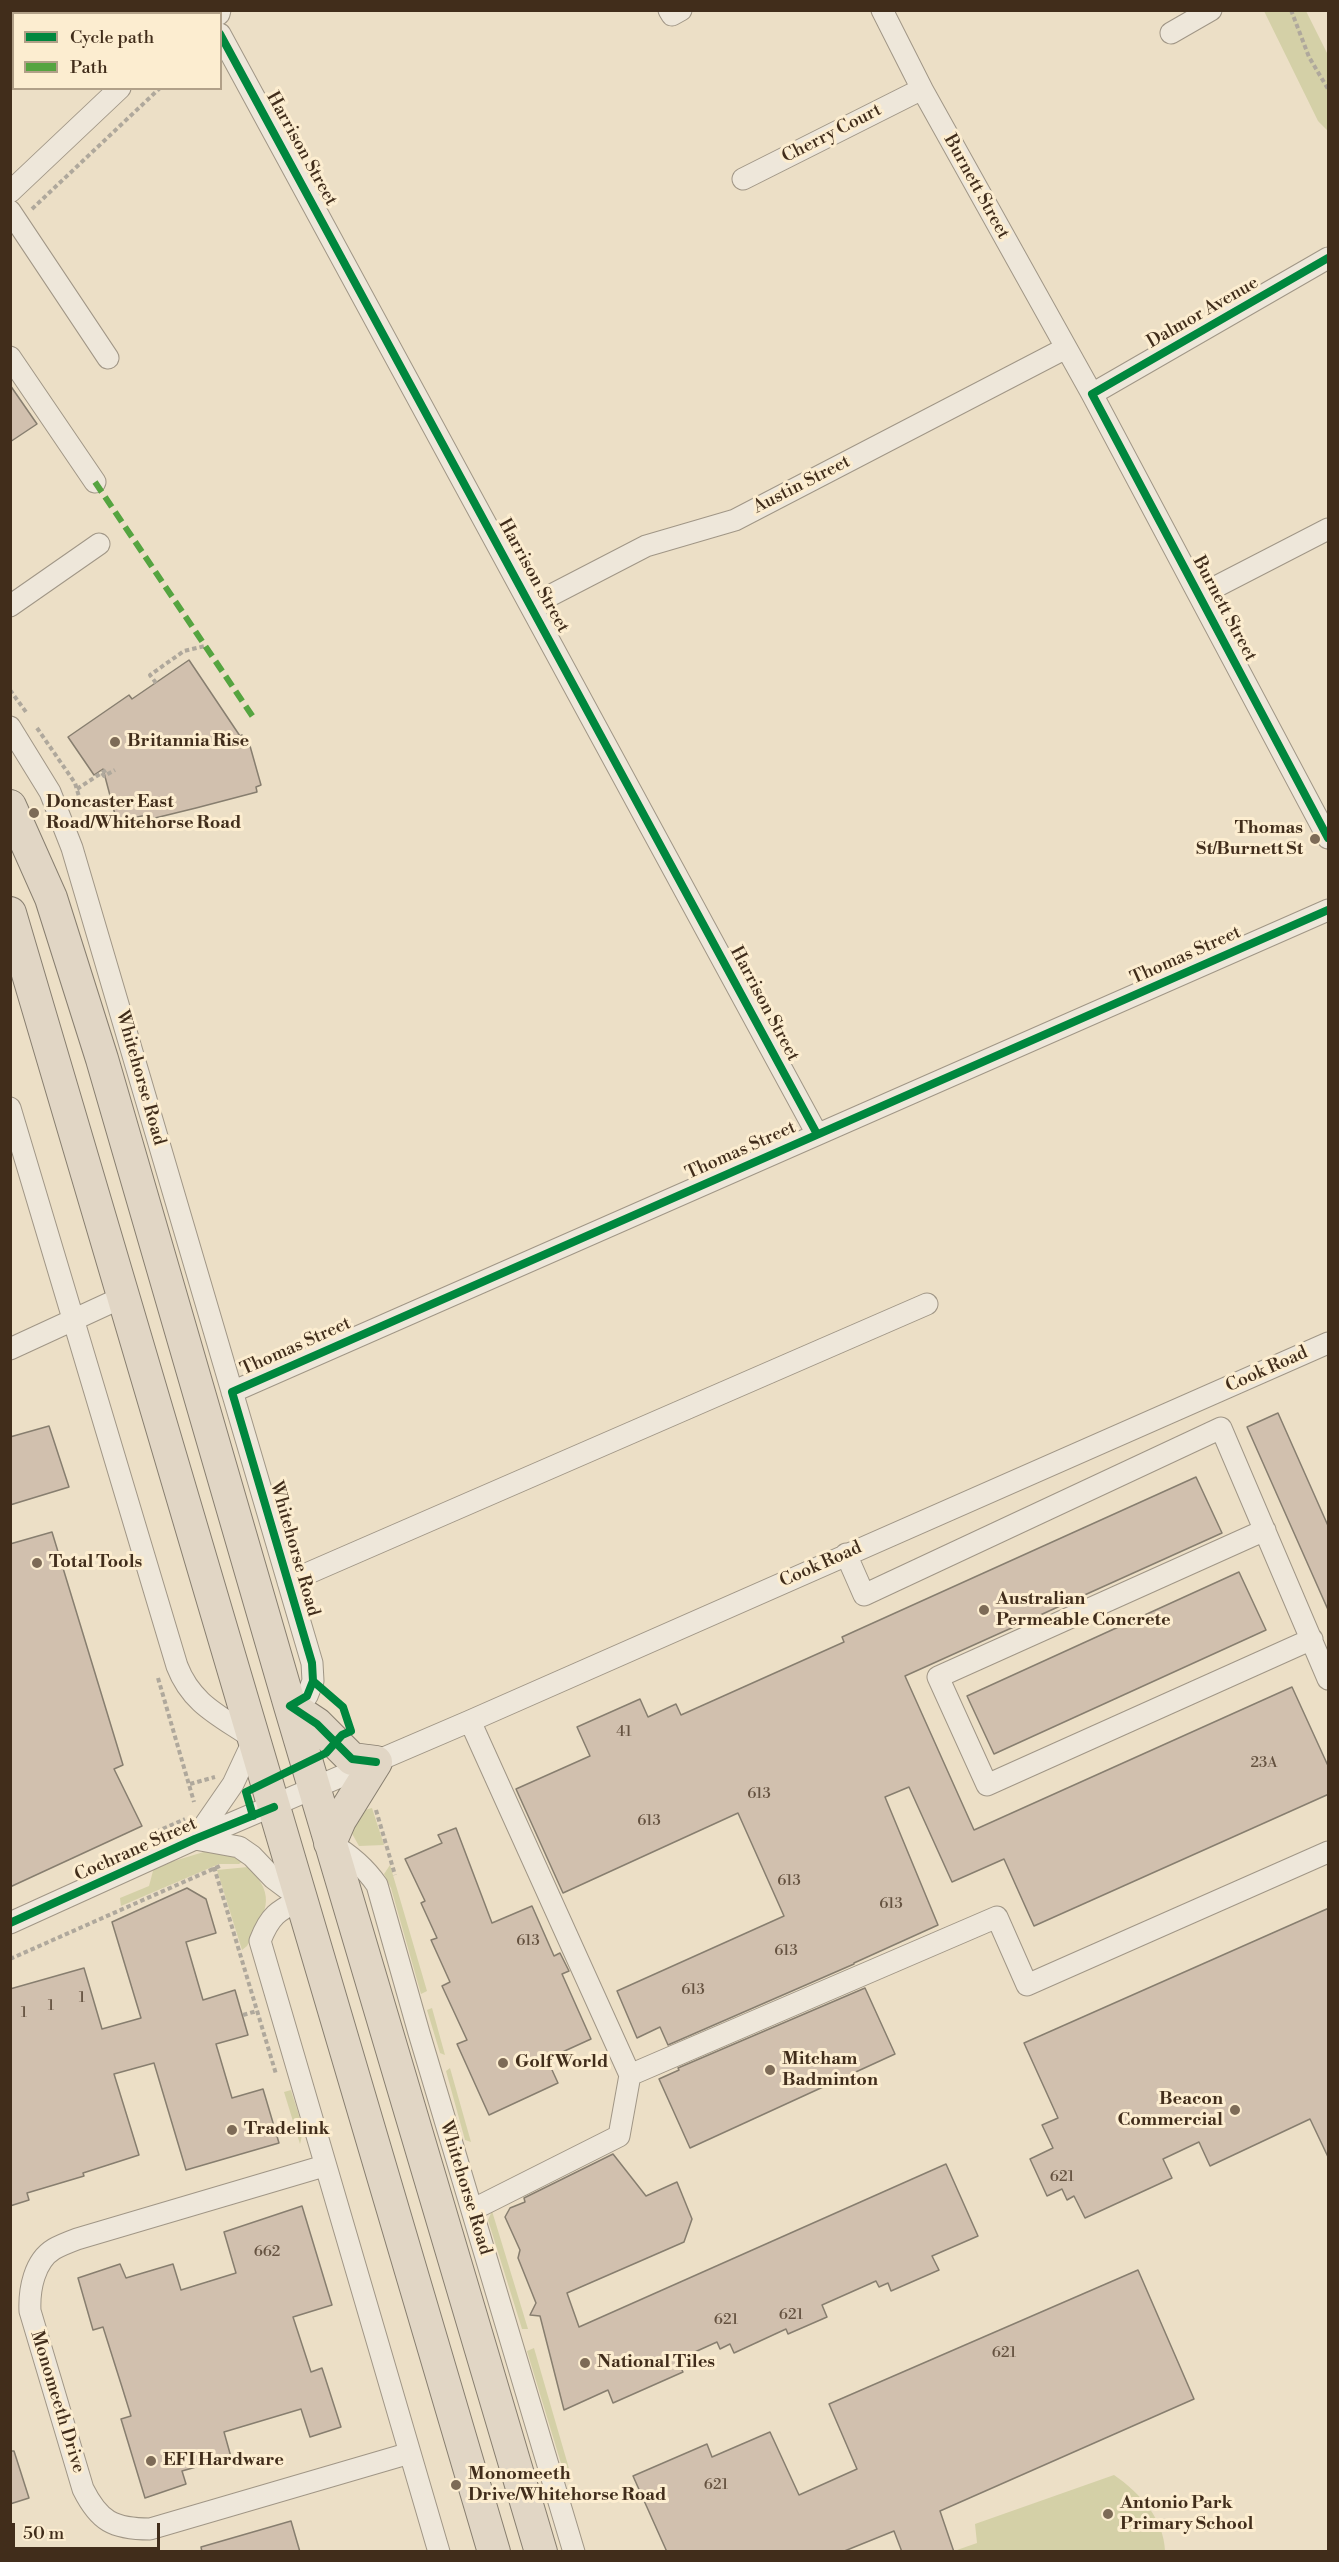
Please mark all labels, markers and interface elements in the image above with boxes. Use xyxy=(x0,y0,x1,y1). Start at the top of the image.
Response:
legend xyxy=(12,12,222,90)
text: Cycle path xyxy=(70,26,154,49)
text: Path xyxy=(70,56,108,79)
street label: Harrison Street xyxy=(261,88,341,210)
street label: Cherry Court xyxy=(779,100,885,168)
street label: Burnett Street xyxy=(938,131,1014,243)
street label: Dalmor Avenue xyxy=(1143,272,1263,354)
street label: Austin Street xyxy=(750,451,854,519)
street label: Harrison Street xyxy=(493,515,573,637)
street label: Burnett Street xyxy=(1187,553,1261,665)
place label: Britannia Rise xyxy=(127,731,249,753)
marker: Britannia Rise xyxy=(108,735,122,749)
place label: Doncaster East Road/Whitehorse Road xyxy=(46,792,241,834)
marker: Doncaster East Road/Whitehorse Road xyxy=(27,806,41,820)
place label: Thomas St/Burnett St xyxy=(1196,818,1303,860)
marker: Thomas St/Burnett St xyxy=(1308,832,1322,846)
street label: Thomas Street xyxy=(1127,922,1245,990)
street label: Harrison Street xyxy=(725,943,803,1065)
street label: Whitehorse Road xyxy=(110,1008,170,1148)
street label: Thomas Street xyxy=(682,1117,800,1185)
street label: Thomas Street xyxy=(237,1313,355,1381)
street label: Cook Road xyxy=(1223,1342,1311,1398)
street label: Whitehorse Road xyxy=(264,1479,324,1619)
street label: Cook Road xyxy=(777,1537,865,1593)
place label: Total Tools xyxy=(49,1552,142,1574)
marker: Total Tools xyxy=(30,1556,44,1570)
place label: Australian Permeable Concrete xyxy=(996,1589,1171,1632)
marker: Australian Permeable Concrete xyxy=(977,1603,991,1617)
house number: 41 xyxy=(616,1723,632,1741)
house number: 23A xyxy=(1250,1754,1278,1772)
house number: 613 xyxy=(747,1785,771,1803)
house number: 613 xyxy=(637,1812,661,1830)
street label: Cochrane Street xyxy=(72,1813,200,1887)
house number: 613 xyxy=(777,1872,801,1890)
house number: 613 xyxy=(879,1895,903,1913)
house number: 613 xyxy=(516,1932,540,1950)
house number: 613 xyxy=(774,1942,798,1960)
house number: 613 xyxy=(681,1981,705,1999)
house number: 1 xyxy=(79,1989,85,2007)
house number: 1 xyxy=(48,1997,54,2015)
house number: 1 xyxy=(21,2004,27,2022)
place label: Mitcham Badminton xyxy=(782,2049,878,2092)
place label: Golf World xyxy=(515,2052,608,2074)
marker: Golf World xyxy=(496,2056,510,2070)
marker: Mitcham Badminton xyxy=(763,2063,777,2077)
place label: Beacon Commercial xyxy=(1117,2089,1223,2132)
marker: Beacon Commercial xyxy=(1228,2103,1242,2117)
street label: Whitehorse Road xyxy=(434,2118,496,2258)
place label: Tradelink xyxy=(244,2119,330,2141)
marker: Tradelink xyxy=(225,2123,239,2137)
house number: 621 xyxy=(1050,2168,1074,2186)
house number: 662 xyxy=(254,2243,280,2261)
house number: 621 xyxy=(779,2306,803,2324)
house number: 621 xyxy=(714,2311,738,2329)
street label: Monomeeth Drive xyxy=(25,2328,89,2476)
house number: 621 xyxy=(992,2344,1016,2362)
place label: National Tiles xyxy=(597,2352,715,2374)
marker: National Tiles xyxy=(578,2356,592,2370)
place label: EFI Hardware xyxy=(163,2450,284,2472)
marker: EFI Hardware xyxy=(144,2454,158,2468)
place label: Monomeeth Drive/Whitehorse Road xyxy=(468,2464,666,2506)
house number: 621 xyxy=(704,2476,728,2494)
marker: Monomeeth Drive/Whitehorse Road xyxy=(449,2478,463,2492)
place label: Antonio Park Primary School xyxy=(1120,2493,1253,2536)
marker: Antonio Park Primary School xyxy=(1101,2507,1115,2521)
scale bar xyxy=(15,2511,164,2549)
text: 50 m xyxy=(23,2522,64,2545)

